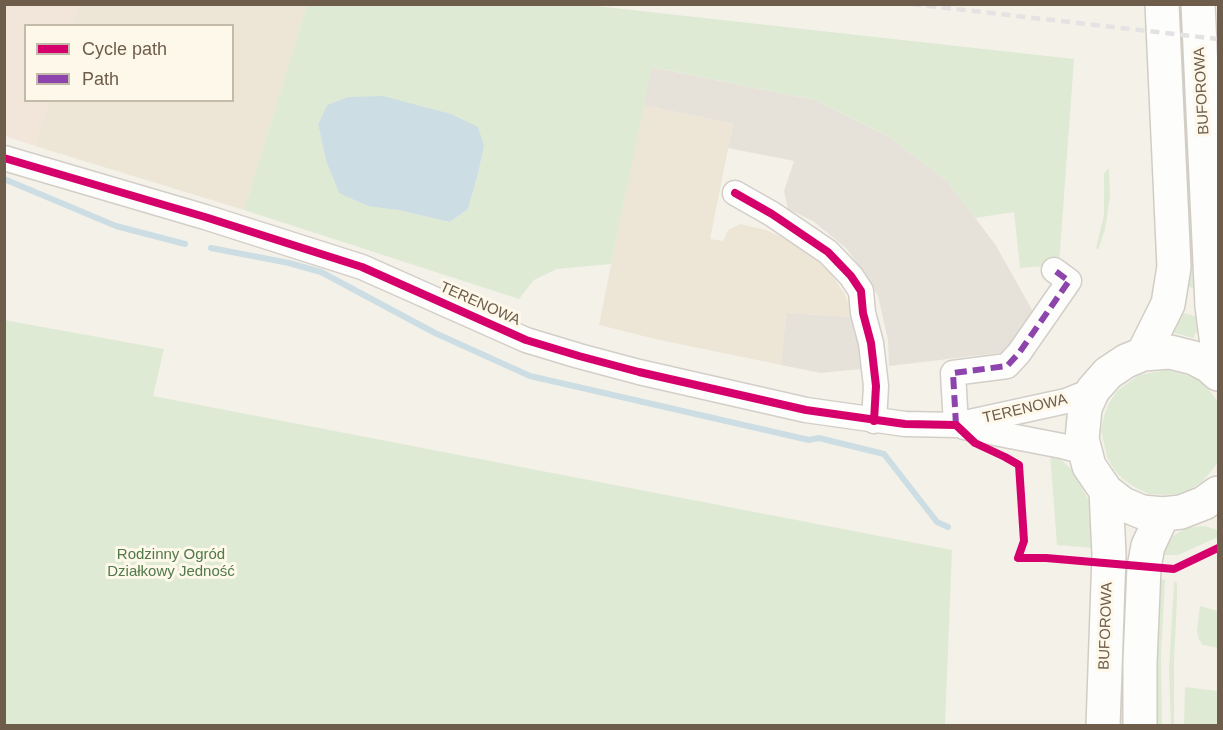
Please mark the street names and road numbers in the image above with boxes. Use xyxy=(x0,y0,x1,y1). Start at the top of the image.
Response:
street label: BUFOROWA xyxy=(1191,47,1213,135)
street label: TERENOWA xyxy=(437,278,523,330)
street label: TERENOWA xyxy=(981,391,1069,427)
street label: BUFOROWA xyxy=(1095,582,1117,670)

